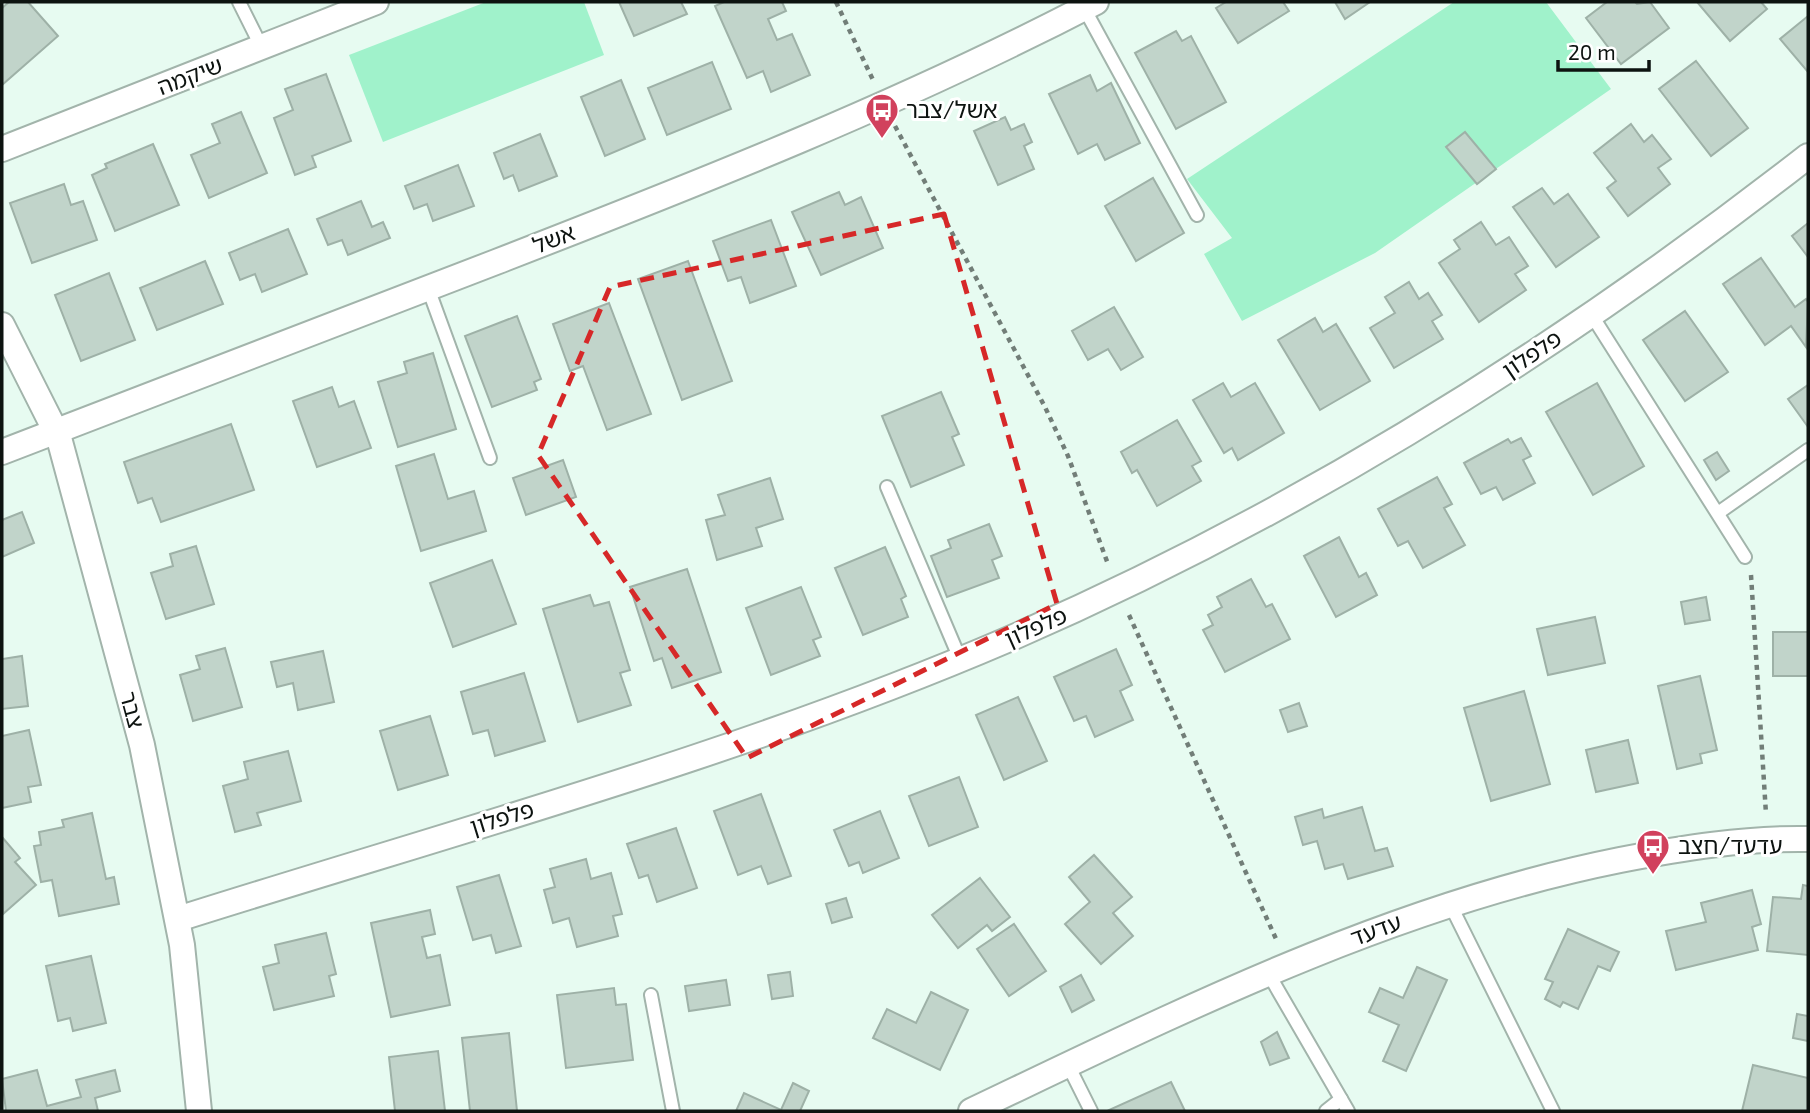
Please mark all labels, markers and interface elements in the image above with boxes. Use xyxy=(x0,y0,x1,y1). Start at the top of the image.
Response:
scale bar xyxy=(1558,28,1649,72)
text: 20 m xyxy=(1568,39,1616,64)
street label: שיקמה xyxy=(153,50,226,100)
bus stop icon: אשל/צבר xyxy=(863,91,901,140)
place label: אשל/צבר xyxy=(906,95,998,123)
street label: אשל xyxy=(529,217,579,259)
street label: פלפלון xyxy=(1496,323,1566,383)
street label: פלפלון xyxy=(1000,600,1071,652)
street label: צבר xyxy=(115,688,151,731)
street label: פלפלון xyxy=(466,794,537,840)
bus stop icon: עדעד/חצב xyxy=(1634,827,1672,876)
place label: עדעד/חצב xyxy=(1678,831,1783,859)
street label: עדעד xyxy=(1346,907,1405,951)

